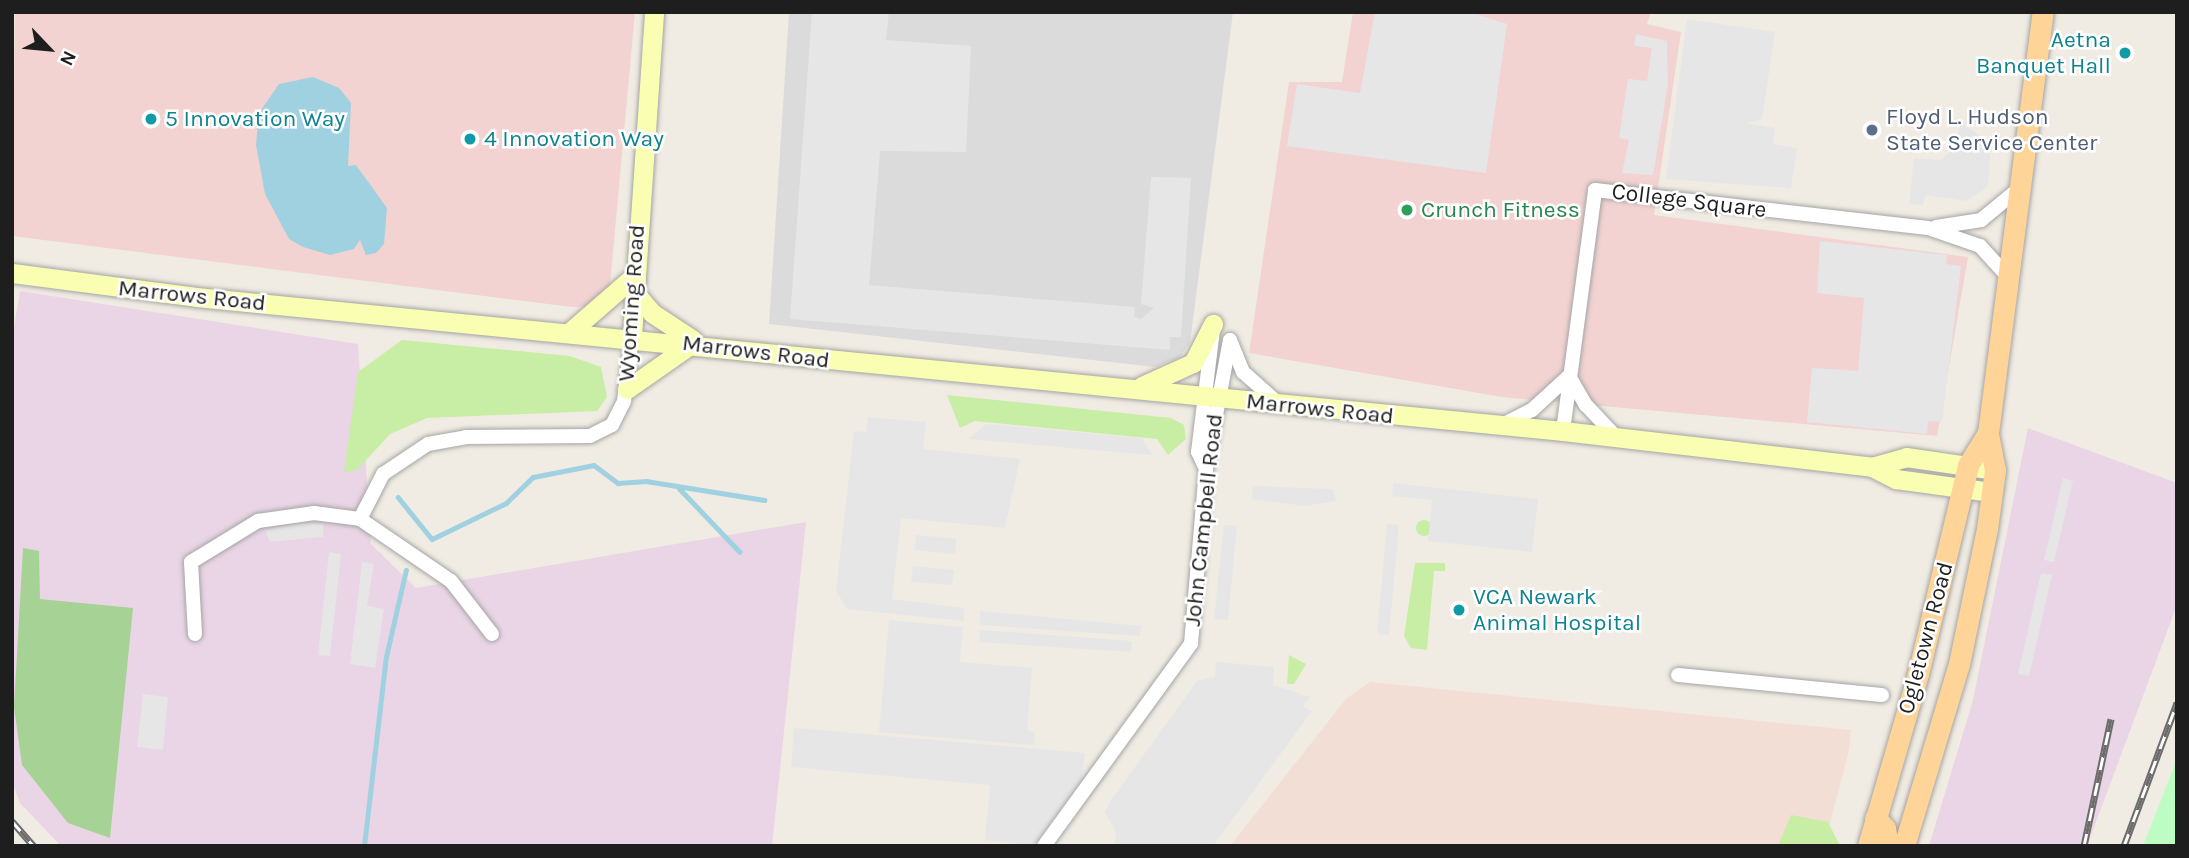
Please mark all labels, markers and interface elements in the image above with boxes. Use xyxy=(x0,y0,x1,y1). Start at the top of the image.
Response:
north arrow xyxy=(14,14,84,84)
place label: Aetna Banquet Hall xyxy=(1976,26,2111,80)
marker: Aetna Banquet Hall xyxy=(2117,45,2133,61)
text: N xyxy=(55,47,81,69)
place label: Floyd L. Hudson State Service Center xyxy=(1886,103,2097,157)
place label: 5 Innovation Way xyxy=(165,105,345,133)
marker: 5 Innovation Way xyxy=(143,111,159,127)
marker: Floyd L. Hudson State Service Center xyxy=(1864,122,1880,138)
place label: 4 Innovation Way xyxy=(484,125,664,153)
marker: 4 Innovation Way xyxy=(462,131,478,147)
street label: College Square xyxy=(1610,178,1768,224)
place label: Crunch Fitness xyxy=(1421,196,1580,224)
marker: Crunch Fitness xyxy=(1399,202,1415,218)
street label: Wyoming Road xyxy=(613,223,651,383)
street label: Marrows Road xyxy=(117,275,267,317)
street label: Marrows Road xyxy=(681,329,831,375)
street label: Marrows Road xyxy=(1245,388,1395,430)
street label: John Campbell Road xyxy=(1179,412,1229,628)
street label: Ogletown Road xyxy=(1892,559,1960,717)
place label: VCA Newark Animal Hospital xyxy=(1473,583,1641,637)
marker: VCA Newark Animal Hospital xyxy=(1451,602,1467,618)

